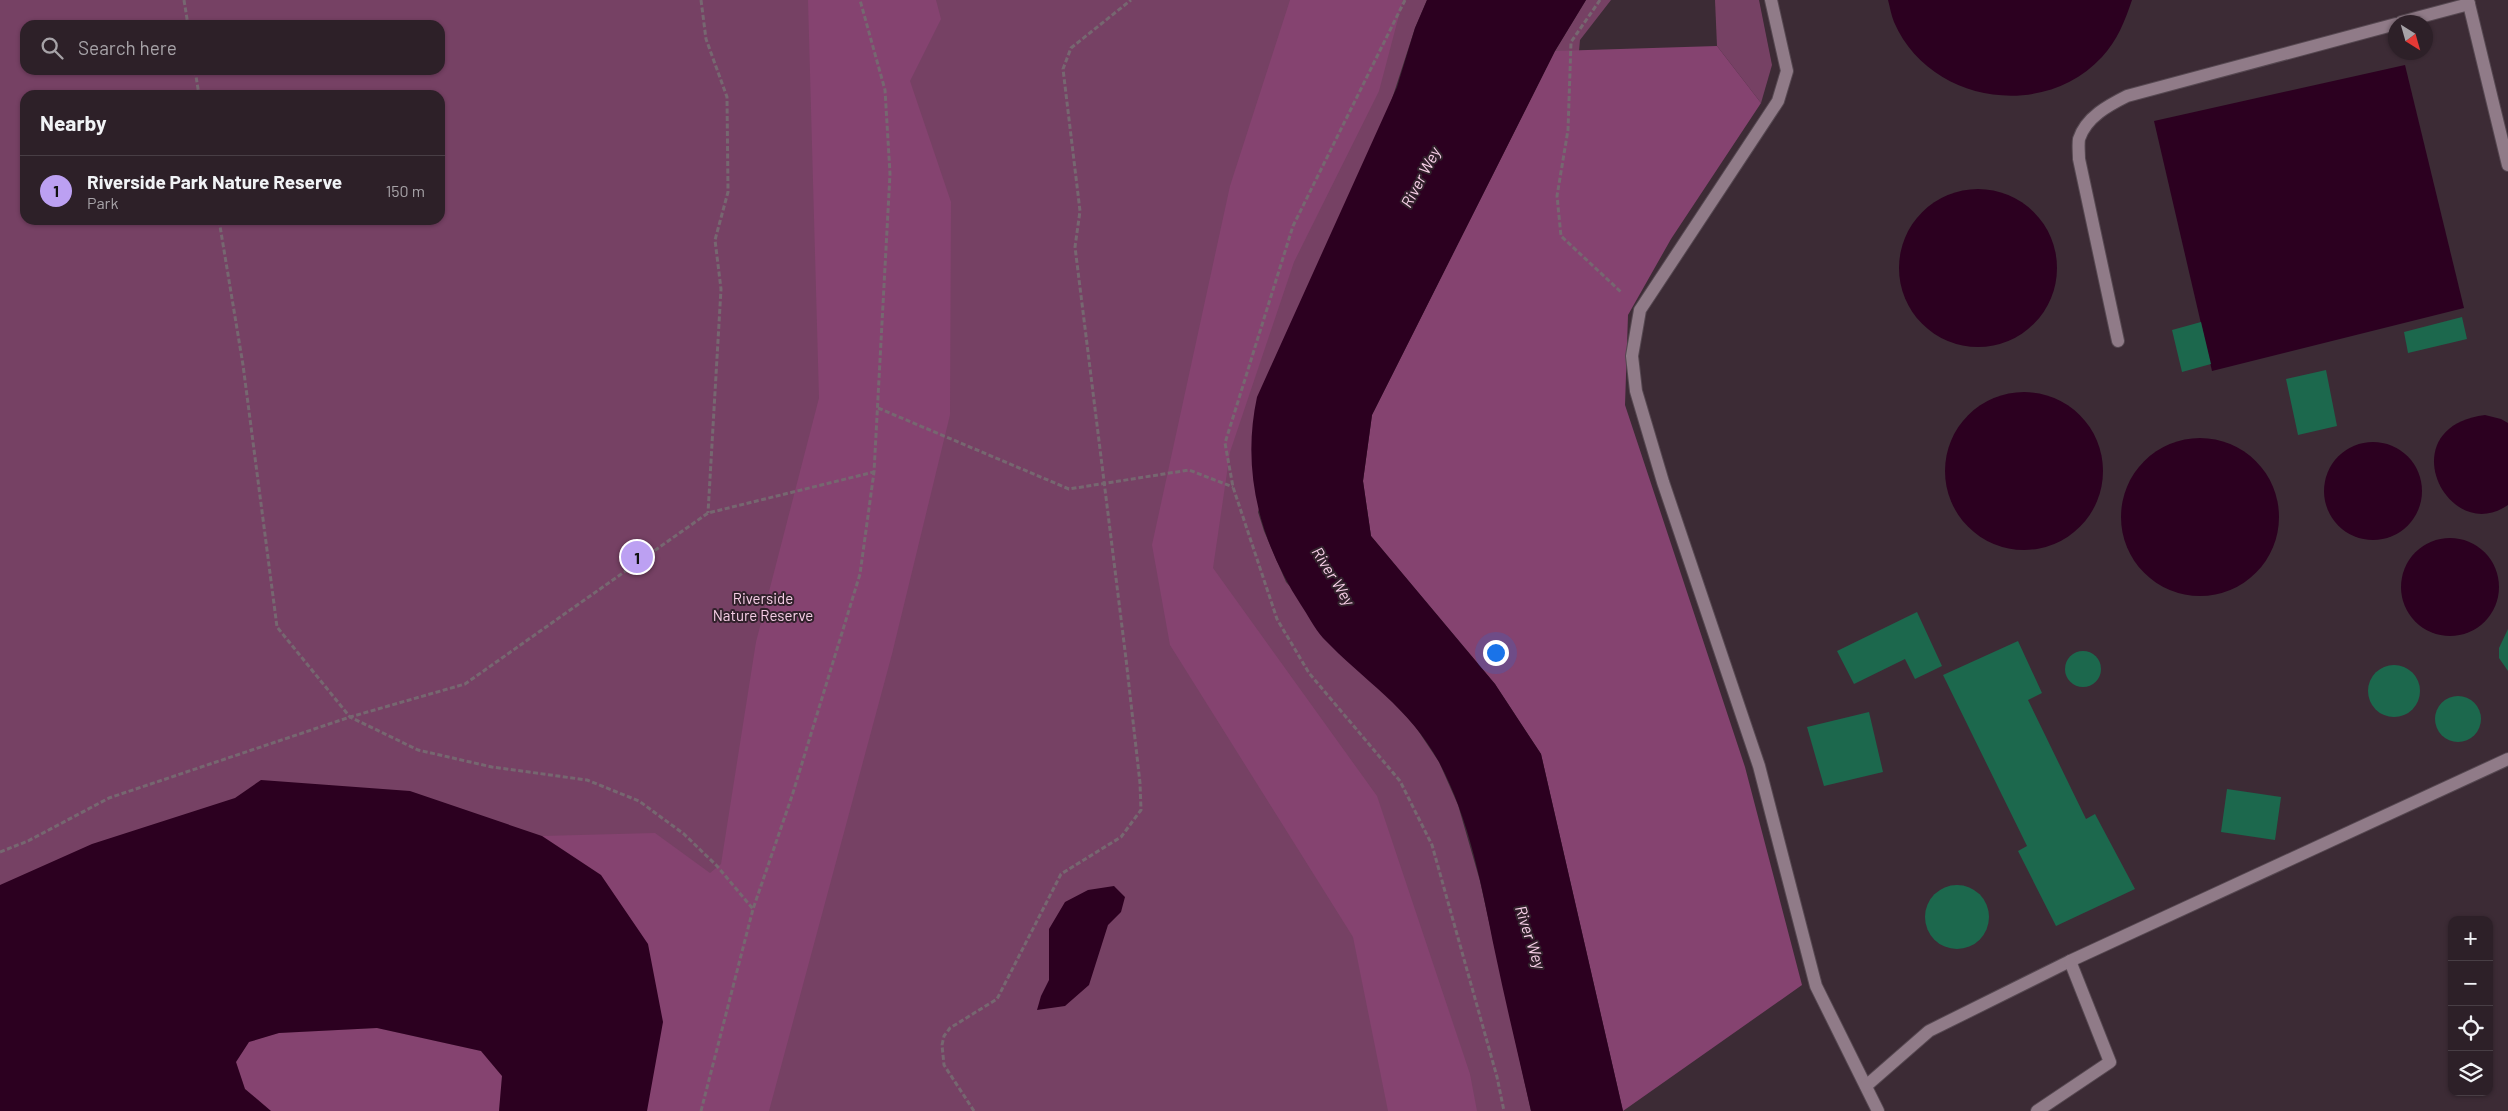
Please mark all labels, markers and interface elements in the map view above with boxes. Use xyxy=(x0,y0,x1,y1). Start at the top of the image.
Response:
north arrow xyxy=(2388,15,2433,60)
search box xyxy=(20,20,445,75)
icon: search xyxy=(38,34,66,62)
text: Search here xyxy=(78,36,177,59)
text: Nearby xyxy=(40,110,106,135)
water label: River Wey xyxy=(1396,143,1444,210)
text: Riverside Park Nature Reserve xyxy=(87,170,342,193)
text: 1 xyxy=(53,181,59,200)
text: 150 m xyxy=(386,181,425,200)
text: Park xyxy=(87,193,118,212)
pin: 1 xyxy=(621,538,653,576)
water label: River Wey xyxy=(1309,543,1360,610)
park label: Riverside Nature Reserve xyxy=(713,589,813,624)
your location xyxy=(1483,640,1509,666)
water label: River Wey xyxy=(1512,903,1550,972)
map controls xyxy=(2448,916,2493,1096)
button: + xyxy=(2448,916,2493,961)
button: − xyxy=(2448,961,2493,1006)
button: locate xyxy=(2448,1006,2493,1051)
button: layers xyxy=(2448,1051,2493,1096)

